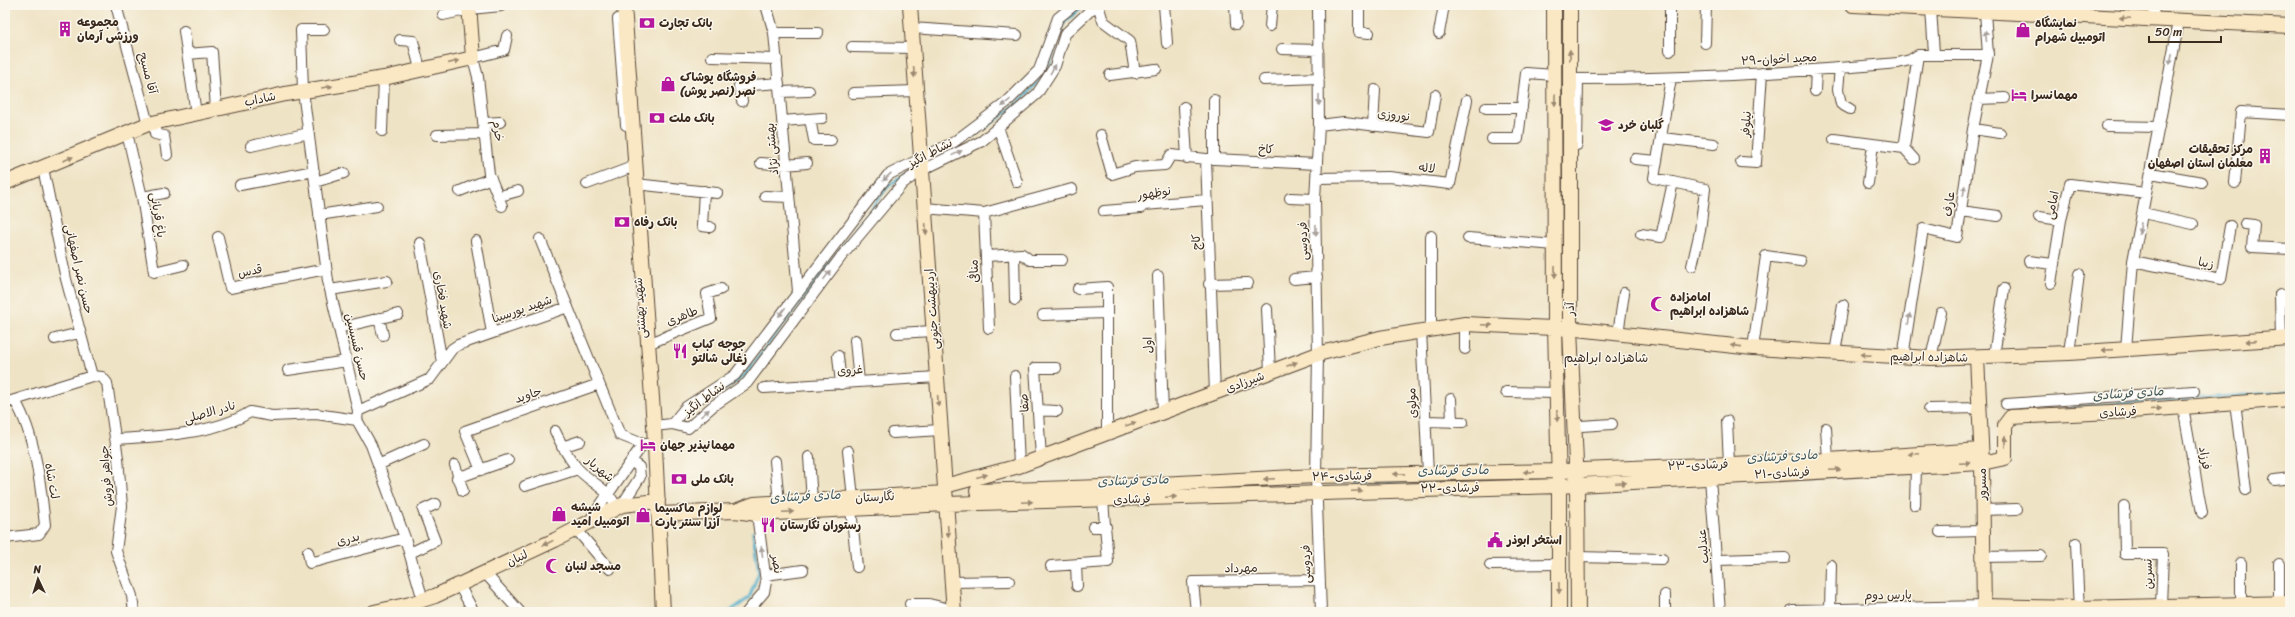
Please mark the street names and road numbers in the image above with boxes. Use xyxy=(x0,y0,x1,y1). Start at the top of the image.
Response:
street label: ۲۹-مجید اخوان xyxy=(1740,46,1818,72)
street label: آقا مسیح xyxy=(132,50,164,97)
street label: شاداب xyxy=(242,85,278,113)
street label: نوروزی xyxy=(1376,102,1412,128)
street label: نیلوفر xyxy=(1734,110,1758,139)
street label: خرم xyxy=(486,119,510,143)
street label: بهشتی نژاد xyxy=(759,122,785,176)
street label: نشاط انگیز xyxy=(902,132,957,175)
street label: کاخ xyxy=(1258,138,1274,160)
street label: لاله xyxy=(1417,156,1437,180)
street label: نوظهور xyxy=(1134,179,1173,207)
street label: امامی xyxy=(2038,189,2066,221)
street label: عارف xyxy=(1936,190,1962,218)
street label: باغ قربانی xyxy=(144,191,172,239)
street label: فردوسی xyxy=(1292,221,1314,261)
street label: حسن نصر اصفهانی xyxy=(58,222,100,316)
street label: کاج xyxy=(1185,234,1207,250)
street label: زیبا xyxy=(2196,251,2216,275)
street label: قدس xyxy=(236,258,264,284)
street label: منافی xyxy=(963,259,985,283)
street label: اردیبهشت جنوبی xyxy=(918,268,946,350)
street label: شهید فخاری xyxy=(427,269,459,331)
street label: شهید بهشتی xyxy=(627,277,653,339)
street label: شهید پورسینا xyxy=(489,288,555,330)
street label: طاهری xyxy=(663,300,701,332)
street label: آذر xyxy=(1559,301,1581,317)
street label: حسن قسیسین xyxy=(339,311,375,383)
street label: اول xyxy=(1137,336,1159,354)
street label: شاهزاده ابراهیم xyxy=(1890,345,1968,369)
street label: غروی xyxy=(836,358,864,382)
street label: شیرزادی xyxy=(1222,365,1268,399)
street label: نشاط انگیز xyxy=(677,376,730,423)
street label: جاوید xyxy=(511,380,545,410)
street label: مولوی xyxy=(1400,387,1424,419)
street label: صفا xyxy=(1012,393,1036,413)
street label: نادر الاصلی xyxy=(181,394,239,430)
street label: فرشادی xyxy=(2099,400,2137,424)
street label: جواهر فروش xyxy=(93,445,119,507)
street label: فرزاد xyxy=(2192,445,2218,471)
street label: شهریار xyxy=(580,449,620,488)
street label: ۲۳-فرشادی xyxy=(1667,453,1729,477)
street label: لت شاه xyxy=(38,461,66,501)
street label: ۲۱-فرشادی xyxy=(1754,461,1810,485)
street label: ۲۴-فرشادی xyxy=(1312,464,1372,488)
street label: مسرور xyxy=(1971,468,1993,501)
street label: ۲۲-فرشادی xyxy=(1420,476,1480,500)
street label: نگارستان xyxy=(855,485,895,509)
street label: فرشادی xyxy=(1113,487,1151,511)
street label: بدری xyxy=(334,525,362,553)
street label: عندلیب xyxy=(1691,527,1715,565)
street label: لنبان xyxy=(503,543,531,573)
street label: فردوسی xyxy=(1295,544,1317,584)
street label: نصر xyxy=(765,552,789,575)
street label: مهرداد xyxy=(1224,557,1258,579)
street label: نسرین xyxy=(2136,558,2160,590)
street label: پارس دوم xyxy=(1864,584,1912,606)

